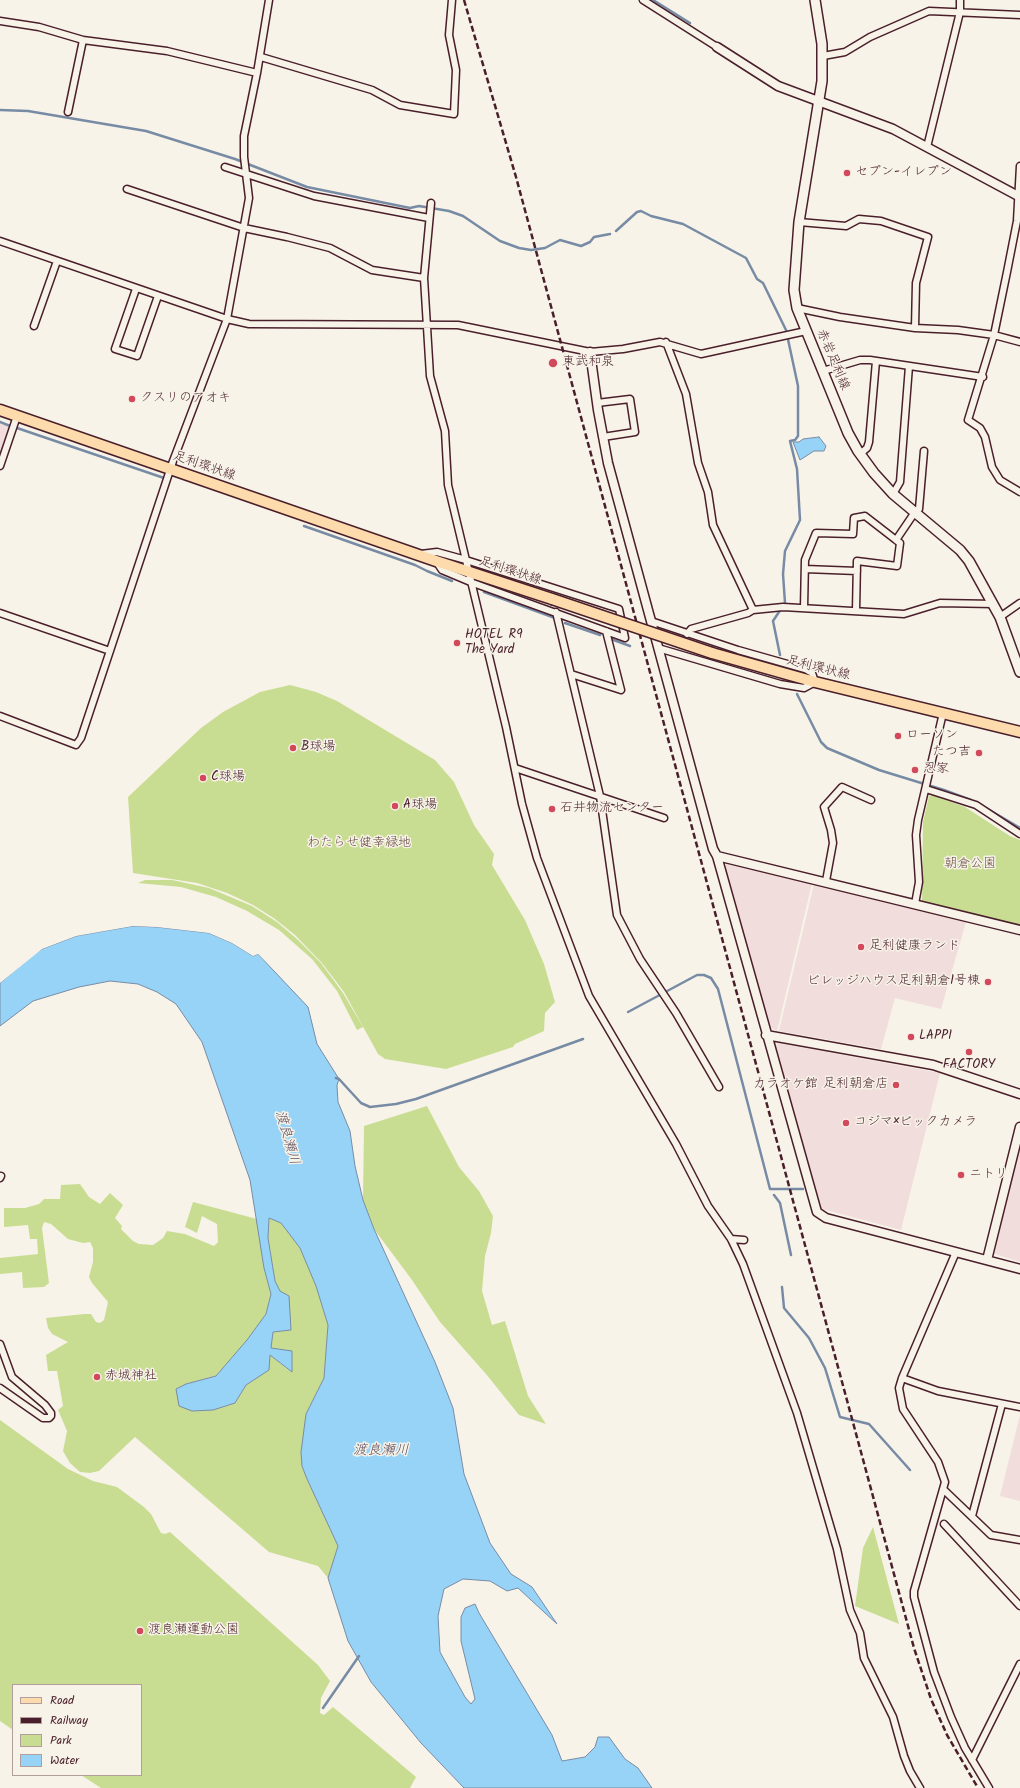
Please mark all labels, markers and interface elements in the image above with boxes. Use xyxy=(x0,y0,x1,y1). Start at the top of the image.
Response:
place label: セブン-イレブン xyxy=(855,165,952,181)
marker: セブン-イレブン xyxy=(842,168,852,178)
street label: 赤岩足利線 xyxy=(812,327,852,393)
place label: 東武和泉 xyxy=(562,355,614,371)
marker: 東武和泉 xyxy=(547,357,559,369)
place label: クスリのアオキ xyxy=(140,391,231,407)
marker: クスリのアオキ xyxy=(127,394,137,404)
street label: 足利環状線 xyxy=(171,449,237,485)
street label: 足利環状線 xyxy=(477,555,543,589)
place label: HOTEL R9 The Yard xyxy=(465,628,522,659)
marker: HOTEL R9 The Yard xyxy=(452,638,462,648)
street label: 足利環状線 xyxy=(785,654,851,684)
place label: ローソン xyxy=(906,728,958,744)
marker: ローソン xyxy=(893,731,903,741)
place label: B球場 xyxy=(301,740,335,756)
marker: B球場 xyxy=(288,743,298,753)
place label: たつ吉 xyxy=(932,745,971,761)
marker: たつ吉 xyxy=(974,748,984,758)
place label: 忍家 xyxy=(923,762,949,778)
marker: 忍家 xyxy=(910,765,920,775)
place label: C球場 xyxy=(211,770,245,786)
marker: C球場 xyxy=(198,773,208,783)
place label: A球場 xyxy=(403,798,437,814)
marker: A球場 xyxy=(390,801,400,811)
place label: 石井物流センター xyxy=(560,801,664,817)
marker: 石井物流センター xyxy=(547,804,557,814)
park label: わたらせ健幸緑地 xyxy=(307,836,411,852)
park label: 朝倉公園 xyxy=(944,857,996,873)
place label: 足利健康ランド xyxy=(869,939,960,955)
marker: 足利健康ランド xyxy=(856,942,866,952)
place label: ビレッジハウス足利朝倉1号棟 xyxy=(807,974,980,990)
marker: ビレッジハウス足利朝倉1号棟 xyxy=(983,977,993,987)
place label: LAPPI xyxy=(919,1029,952,1045)
marker: LAPPI xyxy=(906,1032,916,1042)
marker: FACTORY xyxy=(964,1047,974,1057)
place label: FACTORY xyxy=(943,1058,995,1074)
place label: カラオケ館 足利朝倉店 xyxy=(753,1077,888,1093)
marker: カラオケ館 足利朝倉店 xyxy=(891,1080,901,1090)
water label: 渡良瀬川 xyxy=(270,1109,302,1167)
place label: コジマ×ビックカメラ xyxy=(854,1115,977,1131)
marker: コジマ×ビックカメラ xyxy=(841,1118,851,1128)
place label: ニトリ xyxy=(969,1167,1008,1183)
marker: ニトリ xyxy=(956,1170,966,1180)
place label: 赤城神社 xyxy=(105,1369,157,1385)
marker: 赤城神社 xyxy=(92,1372,102,1382)
water label: 渡良瀬川 xyxy=(353,1444,409,1460)
place label: 渡良瀬運動公園 xyxy=(148,1623,239,1639)
marker: 渡良瀬運動公園 xyxy=(135,1626,145,1636)
legend xyxy=(12,1684,142,1776)
text: Road xyxy=(50,1691,74,1710)
text: Railway xyxy=(50,1711,88,1730)
text: Park xyxy=(50,1731,72,1750)
text: Water xyxy=(50,1751,79,1770)

